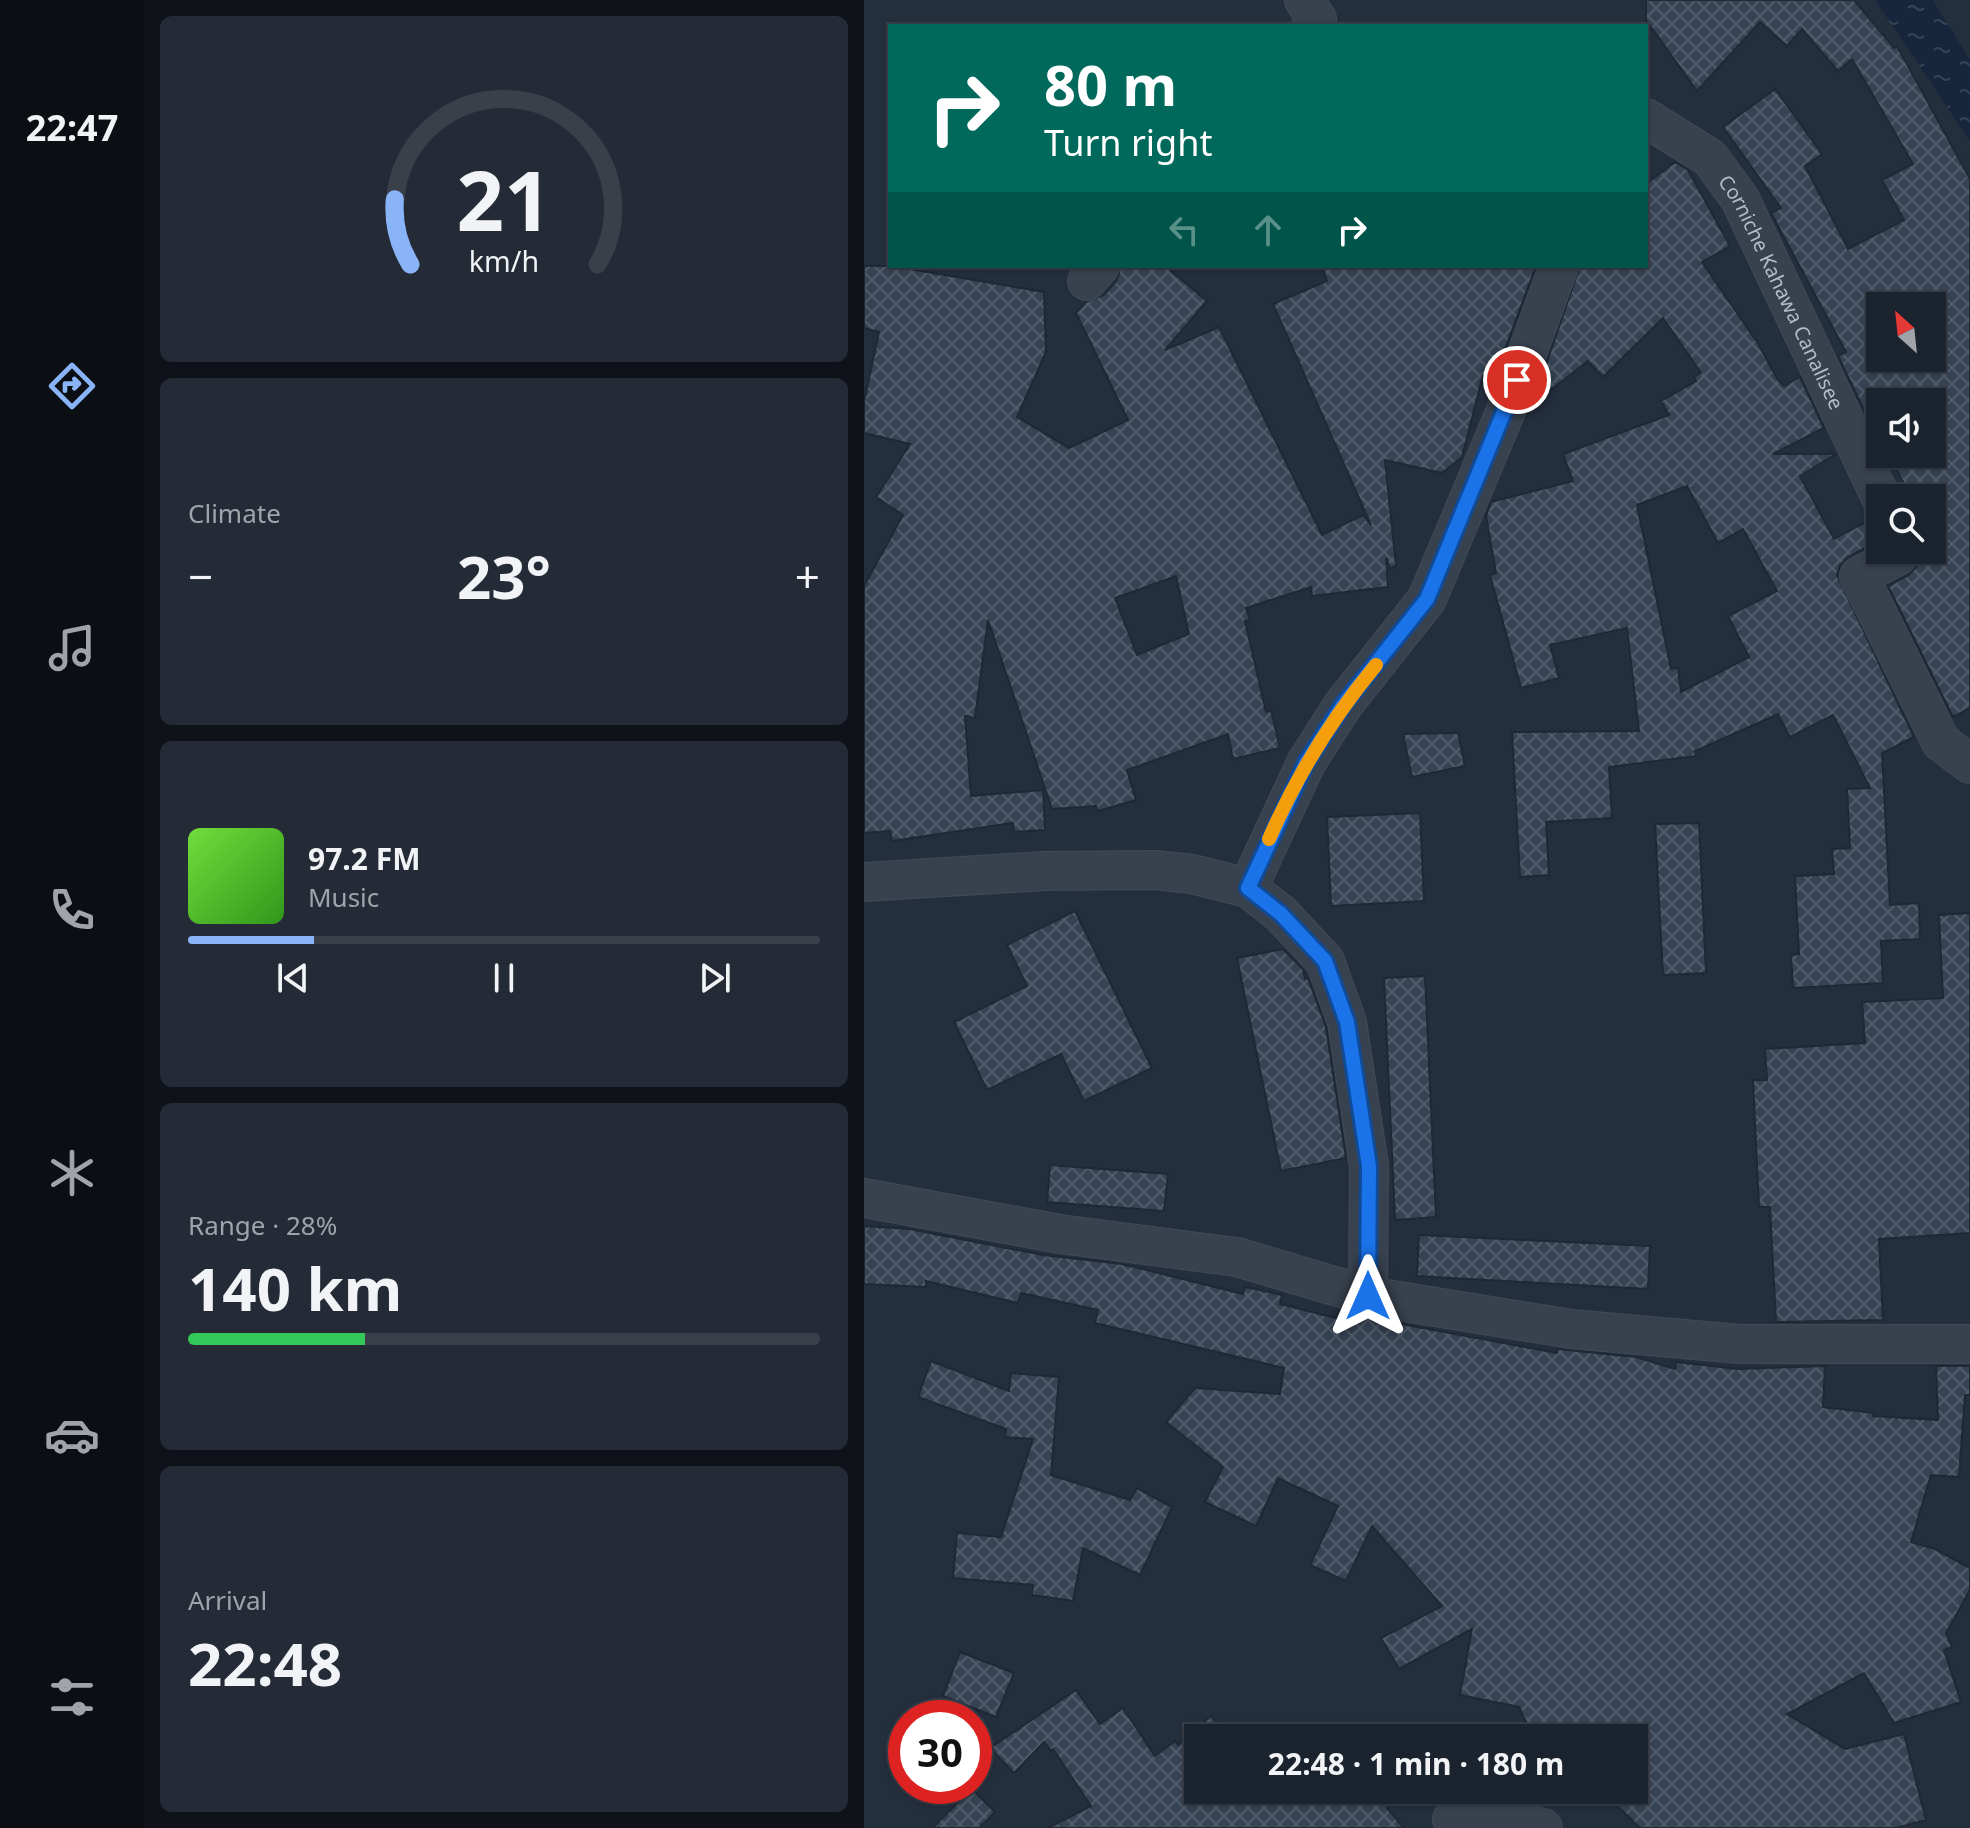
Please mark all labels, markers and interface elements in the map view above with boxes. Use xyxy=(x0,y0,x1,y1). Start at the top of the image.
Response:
text: 80 m xyxy=(1044,46,1177,122)
icon: right xyxy=(912,56,1016,160)
text: 22:47 xyxy=(26,103,118,152)
text: Turn right xyxy=(1044,118,1212,167)
text: 21 xyxy=(456,142,552,255)
street label: Corniche Kahawa Canalisee xyxy=(1713,169,1851,414)
icon: left xyxy=(1162,208,1206,252)
icon: ahead xyxy=(1246,208,1290,252)
icon: right xyxy=(1330,208,1374,252)
text: km/h xyxy=(469,241,539,280)
north arrow xyxy=(1866,292,1946,372)
map controls xyxy=(1866,292,1946,564)
pin xyxy=(1483,346,1551,414)
icon: directions xyxy=(44,358,100,414)
icon: arrive xyxy=(1495,358,1539,402)
button: sound xyxy=(1866,388,1946,468)
button: search xyxy=(1866,484,1946,564)
text: Climate xyxy=(188,495,281,531)
text: 23° xyxy=(457,535,551,617)
text: − xyxy=(188,546,213,606)
text: + xyxy=(795,546,820,606)
icon: music xyxy=(44,620,100,676)
text: 97.2 FM xyxy=(308,838,420,879)
text: Music xyxy=(308,879,379,915)
icon: phone xyxy=(44,882,100,938)
icon: previous xyxy=(271,956,315,1000)
icon: pause xyxy=(482,956,526,1000)
icon: next xyxy=(693,956,737,1000)
icon: climate xyxy=(44,1145,100,1201)
text: Range · 28% xyxy=(188,1207,337,1243)
text: 140 km xyxy=(188,1247,402,1329)
position arrow xyxy=(1326,1254,1410,1338)
icon: car xyxy=(44,1407,100,1463)
text: Arrival xyxy=(188,1582,267,1618)
text: 22:48 xyxy=(188,1622,342,1704)
icon: filters xyxy=(44,1669,100,1725)
speed limit sign: 30 xyxy=(888,1700,992,1804)
text: 22:48 · 1 min · 180 m xyxy=(1268,1743,1564,1784)

